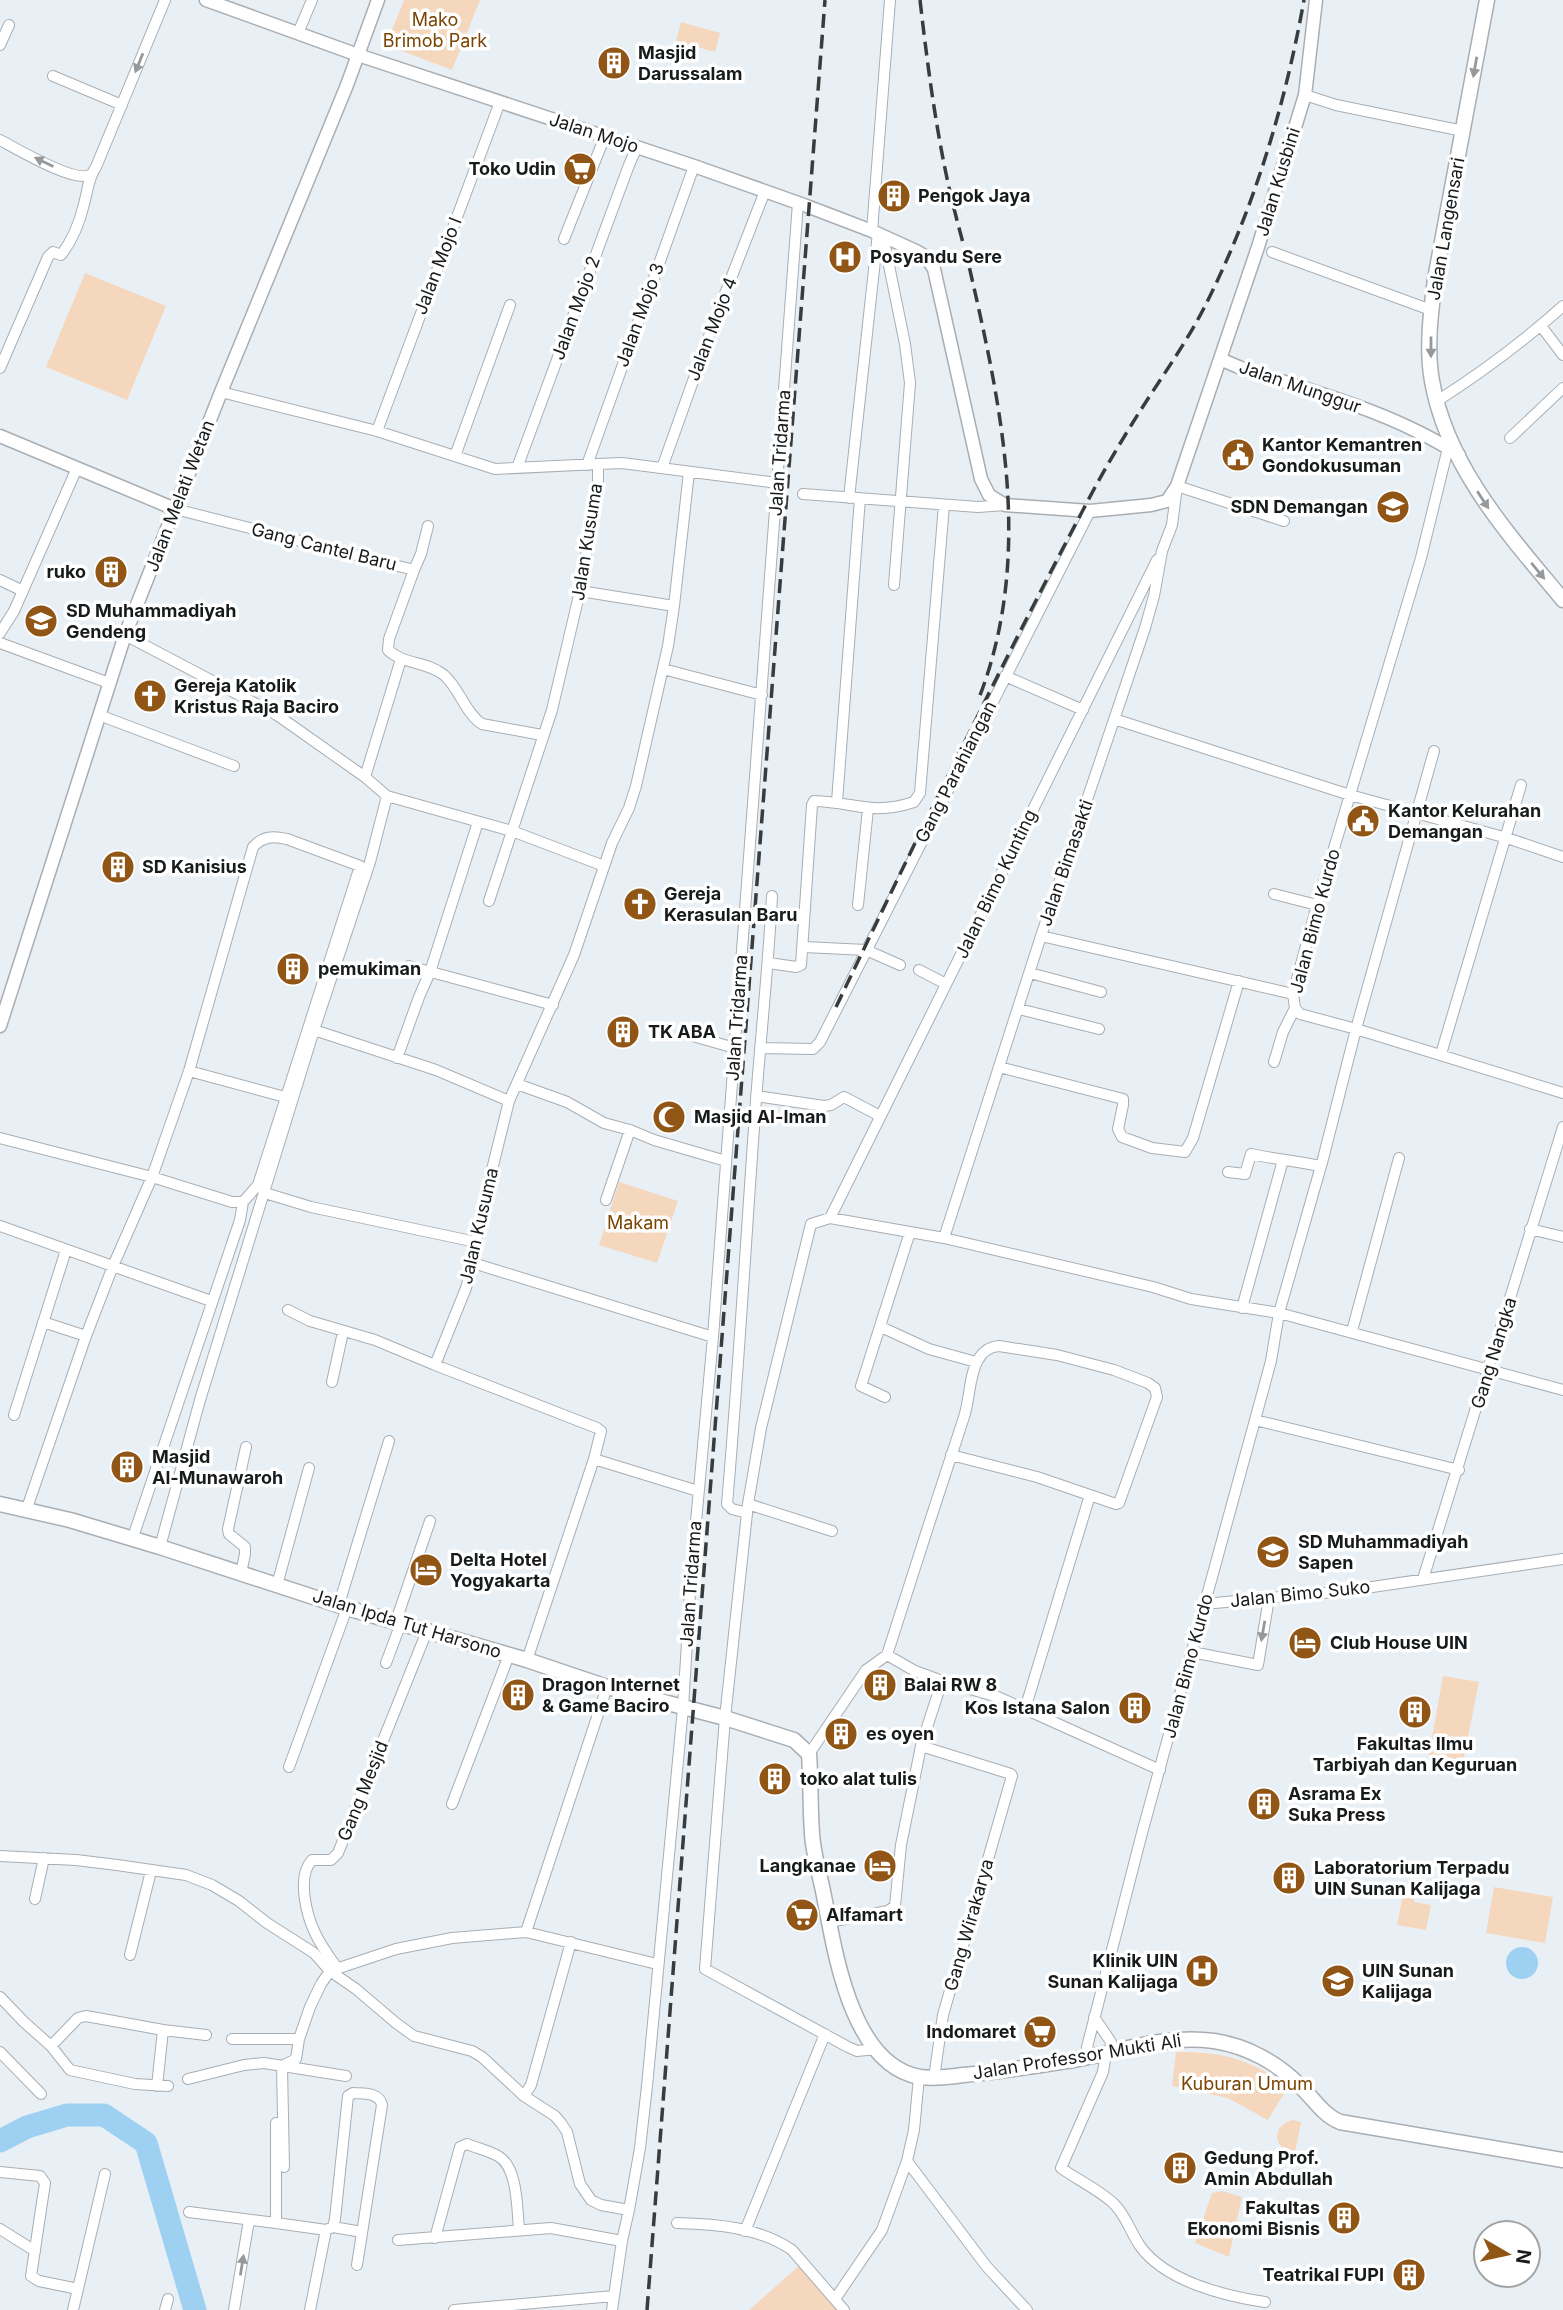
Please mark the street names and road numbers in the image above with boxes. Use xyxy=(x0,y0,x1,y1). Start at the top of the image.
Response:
street label: Jalan Mojo xyxy=(547,108,642,157)
street label: Jalan Kusbini xyxy=(1251,125,1304,239)
street label: Jalan Langensari xyxy=(1423,156,1468,302)
street label: Jalan Mojo I xyxy=(409,214,466,318)
street label: Jalan Mojo 2 xyxy=(547,253,604,363)
street label: Jalan Mojo 3 xyxy=(611,260,668,370)
street label: Jalan Mojo 4 xyxy=(682,274,741,384)
street label: Jalan Munggur xyxy=(1236,356,1364,417)
street label: Jalan Tridarma xyxy=(765,389,794,517)
street label: Jalan Melati Wetan xyxy=(141,417,218,575)
street label: Jalan Kusuma xyxy=(567,482,606,602)
street label: Gang Cantel Baru xyxy=(249,518,399,575)
street label: Gang Parahiangan xyxy=(911,697,1000,846)
street label: Jalan Bimasakti xyxy=(1034,797,1097,929)
street label: Jalan Bimo Kunting xyxy=(950,806,1041,962)
street label: Jalan Bimo Kurdo xyxy=(1285,846,1344,995)
street label: Jalan Tridarma xyxy=(722,954,751,1082)
street label: Jalan Kusuma xyxy=(455,1166,502,1286)
street label: Gang Nangka xyxy=(1467,1295,1520,1411)
street label: Jalan Tridarma xyxy=(676,1520,705,1648)
street label: Jalan Bimo Suko xyxy=(1229,1576,1371,1611)
street label: Jalan Ipda Tut Harsono xyxy=(310,1585,504,1662)
street label: Jalan Bimo Kurdo xyxy=(1158,1591,1217,1740)
street label: Gang Mesjid xyxy=(333,1738,392,1844)
street label: Gang Wirakarya xyxy=(940,1856,997,1993)
street label: Jalan Professor Mukti Ali xyxy=(971,2030,1183,2083)

